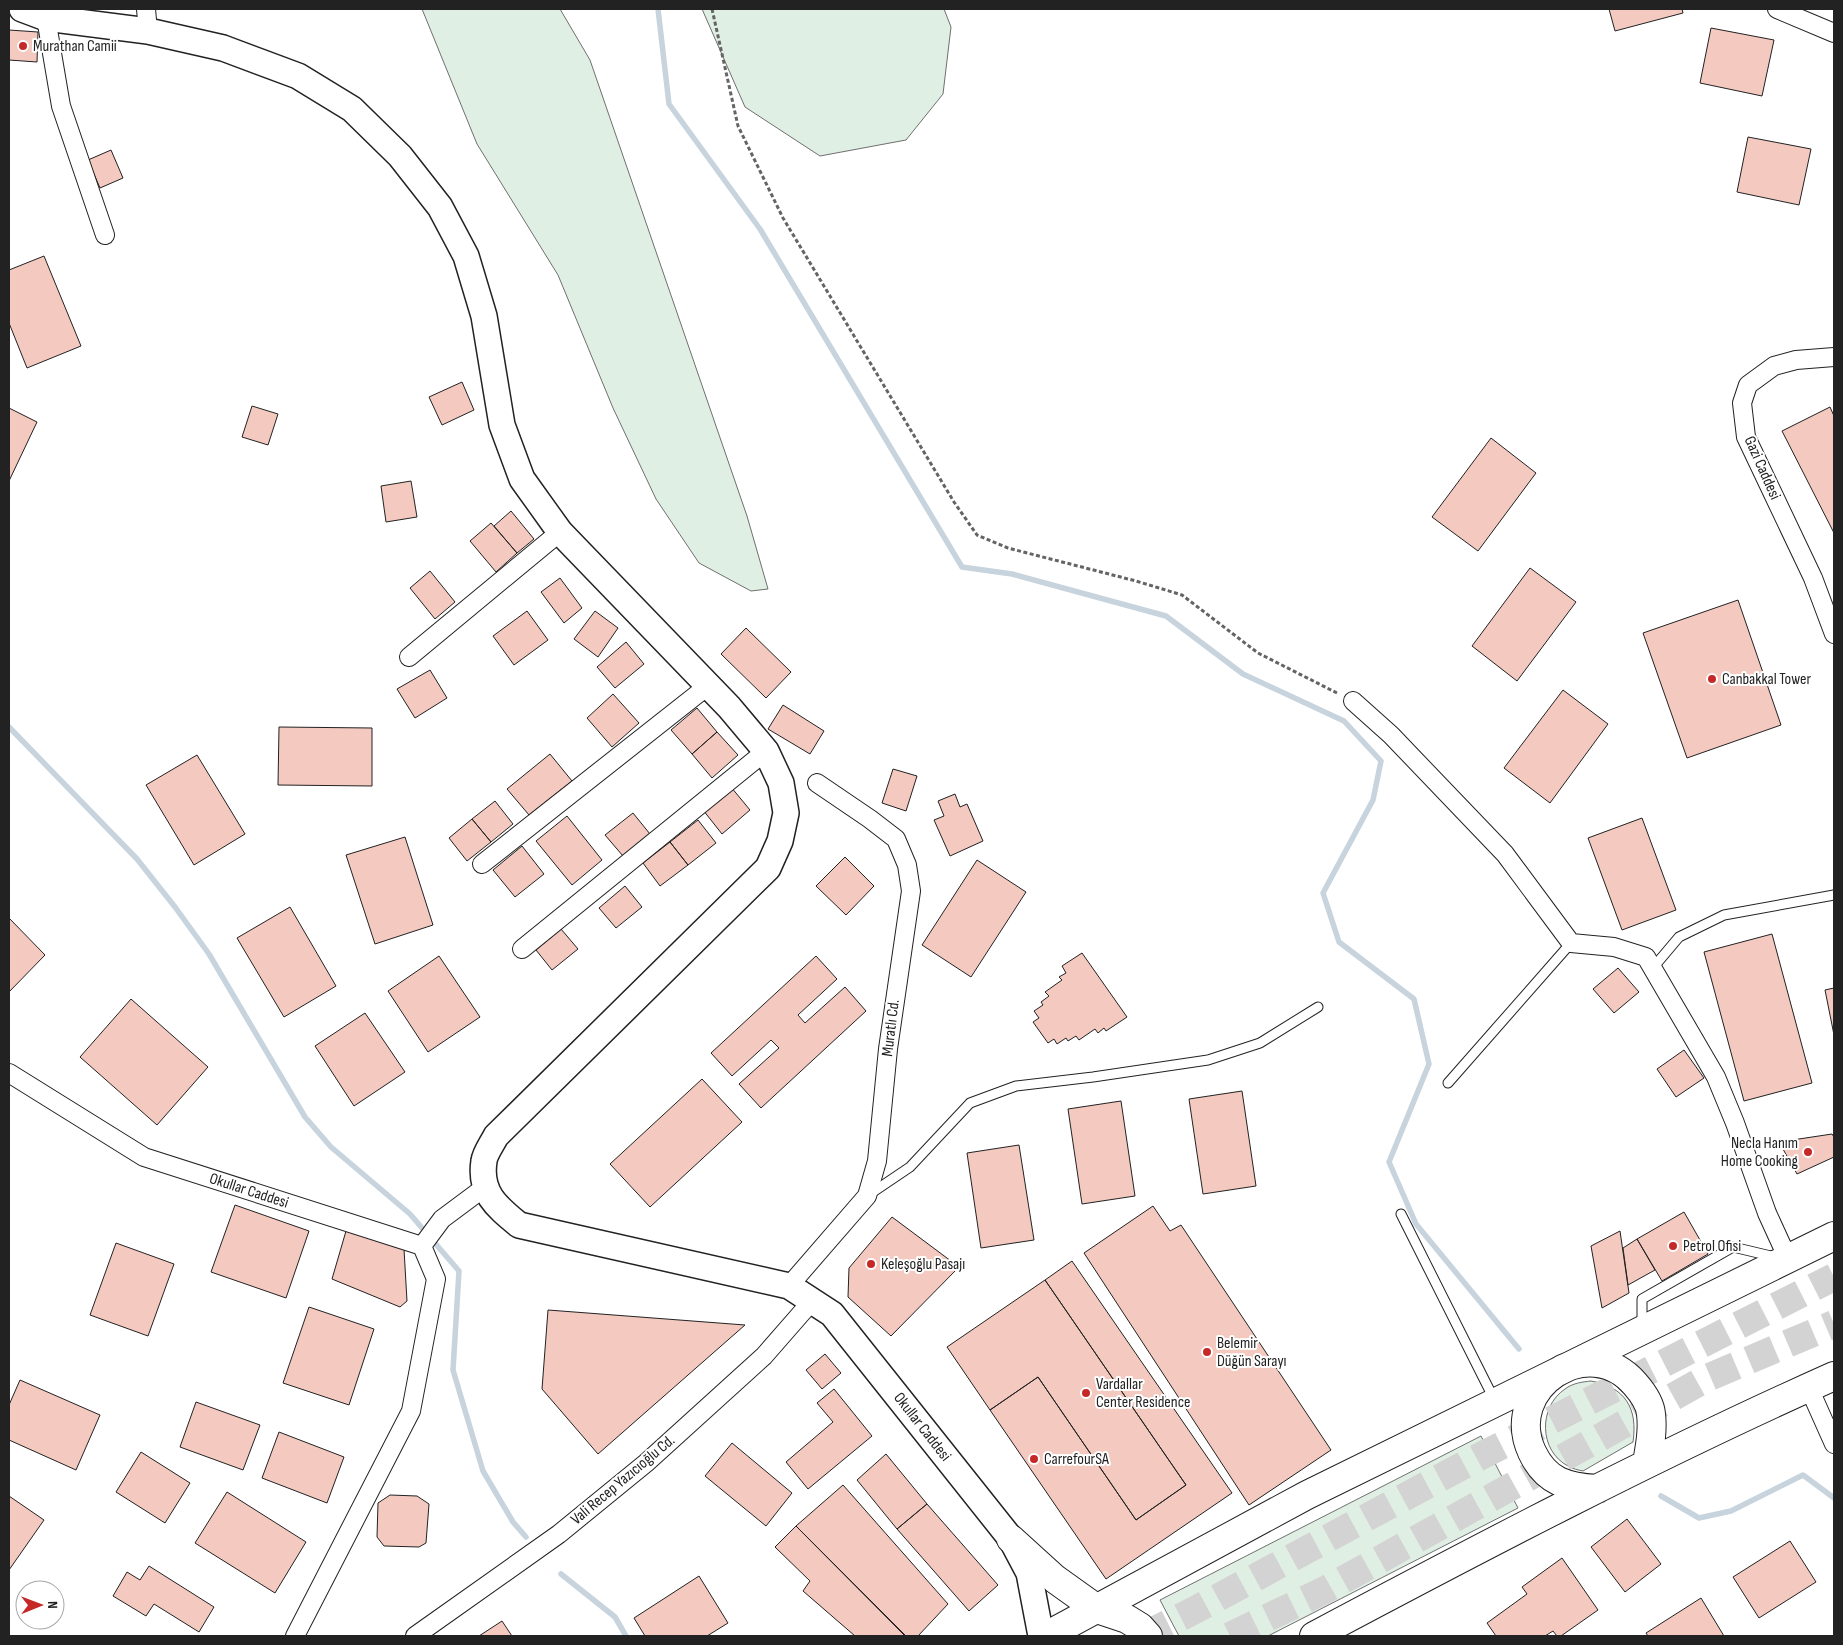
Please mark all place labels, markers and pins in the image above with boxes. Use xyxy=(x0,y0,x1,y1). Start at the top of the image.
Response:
place label: Murathan Camii xyxy=(33,37,117,56)
marker: Murathan Camii xyxy=(17,40,29,52)
place label: Canbakkal Tower xyxy=(1722,670,1812,689)
marker: Canbakkal Tower xyxy=(1706,673,1718,685)
place label: Necla Hanım Home Cooking xyxy=(1721,1134,1798,1171)
marker: Necla Hanım Home Cooking xyxy=(1802,1146,1814,1158)
place label: Petrol Ofisi xyxy=(1683,1237,1741,1256)
marker: Petrol Ofisi xyxy=(1667,1240,1679,1252)
place label: Keleşoğlu Pasajı xyxy=(881,1255,965,1274)
marker: Keleşoğlu Pasajı xyxy=(865,1258,877,1270)
place label: Belemir Düğün Sarayı xyxy=(1217,1334,1287,1371)
marker: Belemir Düğün Sarayı xyxy=(1201,1346,1213,1358)
place label: Vardallar Center Residence xyxy=(1096,1375,1190,1412)
marker: Vardallar Center Residence xyxy=(1080,1387,1092,1399)
place label: CarrefourSA xyxy=(1044,1450,1109,1469)
marker: CarrefourSA xyxy=(1028,1453,1040,1465)

